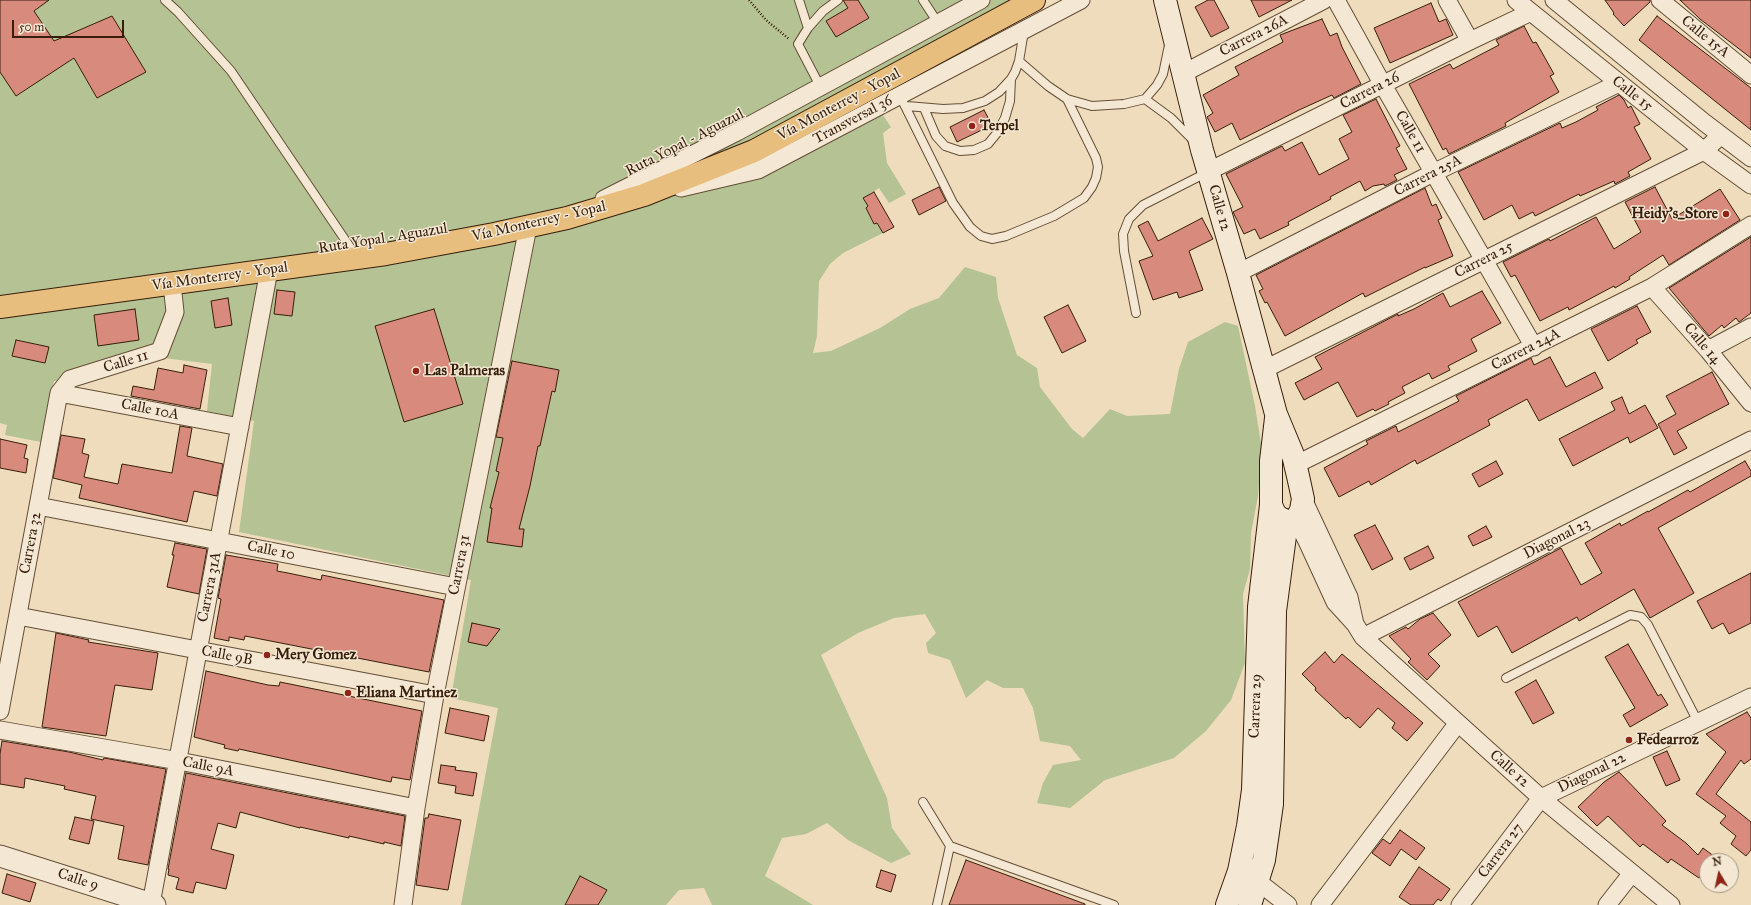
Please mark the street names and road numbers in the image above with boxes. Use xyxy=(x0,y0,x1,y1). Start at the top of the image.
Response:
street label: Carrera 26A xyxy=(1217,11,1291,61)
street label: Calle 15A xyxy=(1677,12,1733,62)
street label: Vía Monterrey - Yopal xyxy=(774,65,904,145)
street label: Carrera 26 xyxy=(1337,68,1403,114)
street label: Calle 15 xyxy=(1608,72,1656,116)
street label: Transversal 36 xyxy=(810,92,896,148)
street label: Ruta Yopal - Aguazul xyxy=(623,105,747,181)
street label: Calle 11 xyxy=(1391,108,1429,156)
street label: Carrera 25A xyxy=(1391,151,1465,201)
street label: Calle 12 xyxy=(1204,183,1234,233)
street label: Vía Monterrey - Yopal xyxy=(470,198,608,246)
street label: Ruta Yopal - Aguazul xyxy=(317,220,449,258)
street label: Carrera 25 xyxy=(1452,238,1516,282)
street label: Vía Monterrey - Yopal xyxy=(151,259,289,295)
street label: Calle 14 xyxy=(1680,320,1724,368)
street label: Carrera 24A xyxy=(1489,325,1563,375)
street label: Calle 11 xyxy=(101,347,151,377)
street label: Calle 10A xyxy=(119,396,181,424)
street label: Carrera 32 xyxy=(16,511,46,575)
street label: Diagonal 23 xyxy=(1521,515,1593,563)
street label: Carrera 31 xyxy=(445,533,475,597)
street label: Calle 10 xyxy=(245,538,297,564)
street label: Carrera 31A xyxy=(194,550,226,624)
street label: Calle 9B xyxy=(200,642,254,670)
street label: Carrera 29 xyxy=(1246,673,1266,739)
street label: Calle 12 xyxy=(1485,746,1533,792)
street label: Diagonal 22 xyxy=(1555,749,1629,797)
street label: Calle 9A xyxy=(181,753,235,781)
street label: Carrera 27 xyxy=(1475,820,1527,882)
street label: Calle 9 xyxy=(55,865,101,895)

